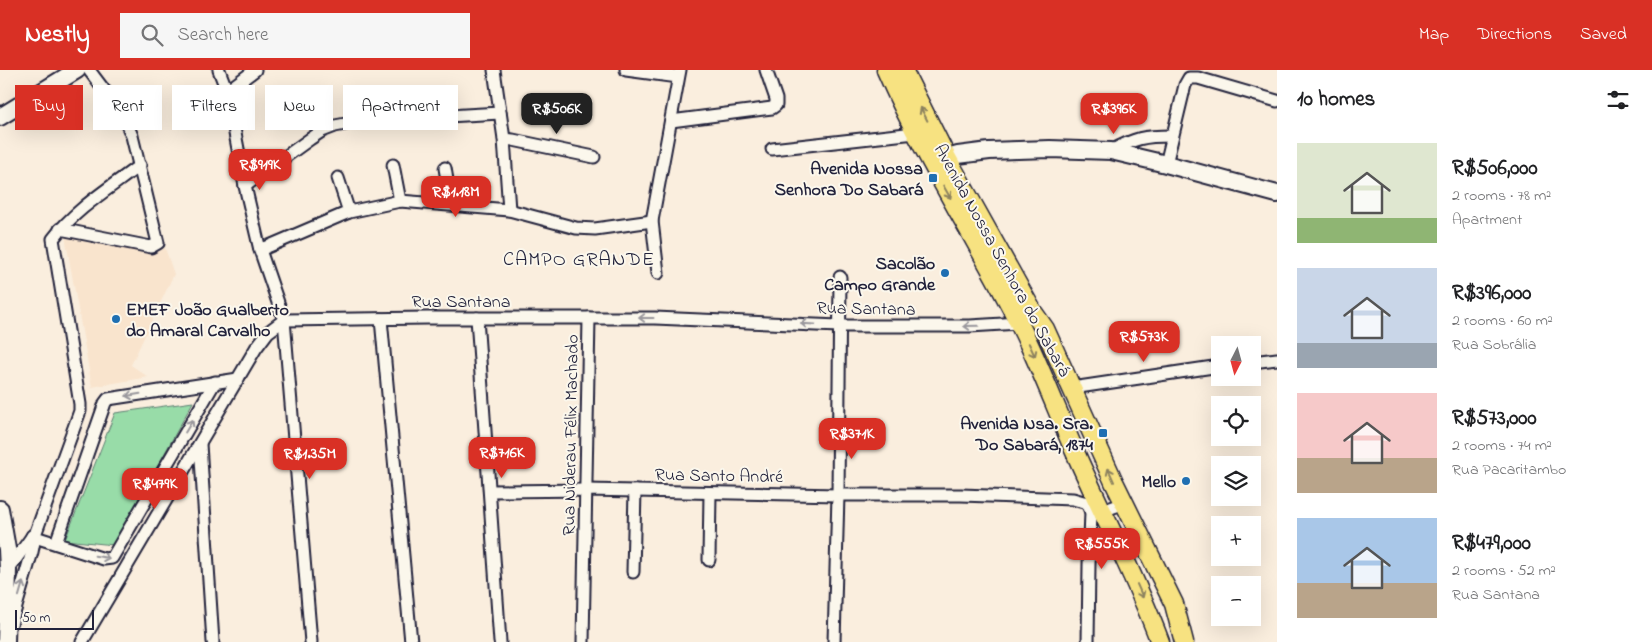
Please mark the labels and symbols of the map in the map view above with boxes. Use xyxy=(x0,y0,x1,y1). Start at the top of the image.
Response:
pin: R$506K xyxy=(516,92,598,135)
pin: R$396K xyxy=(1073,92,1155,135)
one-way arrow xyxy=(919,107,928,122)
street label: Avenida Nossa Senhora do Sabará xyxy=(926,140,1076,382)
pin: R$919K xyxy=(219,148,301,191)
place label: Avenida Nossa Senhora Do Sabará xyxy=(775,157,924,204)
marker: Avenida Nossa Senhora Do Sabará xyxy=(927,172,939,184)
pin: R$1.18M xyxy=(410,176,502,218)
one-way arrow xyxy=(942,184,952,199)
district label: CAMPO GRANDE xyxy=(503,246,655,275)
place label: Sacolão Campo Grande xyxy=(824,252,936,299)
marker: Sacolão Campo Grande xyxy=(939,267,951,279)
street label: Rua Santana xyxy=(412,290,510,316)
street label: Rua Santana xyxy=(816,296,916,324)
place label: EMEF João Gualberto do Amaral Carvalho xyxy=(126,298,289,345)
marker: EMEF João Gualberto do Amaral Carvalho xyxy=(110,313,122,325)
one-way arrow xyxy=(638,313,654,323)
one-way arrow xyxy=(800,320,816,329)
pin: R$573K xyxy=(1103,320,1185,363)
one-way arrow xyxy=(963,321,979,331)
street label: Rua Niderau Félix Machado xyxy=(557,334,587,536)
north arrow xyxy=(1211,336,1261,386)
one-way arrow xyxy=(1028,342,1037,357)
one-way arrow xyxy=(125,390,141,400)
place label: Avenida Nsa. Sra. Do Sabará, 1874 xyxy=(960,412,1094,459)
pin: R$371K xyxy=(811,418,893,460)
one-way arrow xyxy=(184,420,194,434)
marker: Avenida Nsa. Sra. Do Sabará, 1874 xyxy=(1097,427,1109,439)
pin: R$716K xyxy=(461,436,543,479)
pin: R$1.35M xyxy=(264,438,356,480)
street label: Rua Santo André xyxy=(655,463,784,491)
pin: R$479K xyxy=(114,468,196,510)
one-way arrow xyxy=(1106,468,1116,483)
place label: Mello xyxy=(1142,470,1176,496)
marker: Mello xyxy=(1180,475,1192,487)
pin: R$555K xyxy=(1061,528,1143,570)
one-way arrow xyxy=(94,552,110,562)
one-way arrow xyxy=(17,581,27,597)
one-way arrow xyxy=(1135,583,1145,598)
scale bar xyxy=(15,607,94,630)

